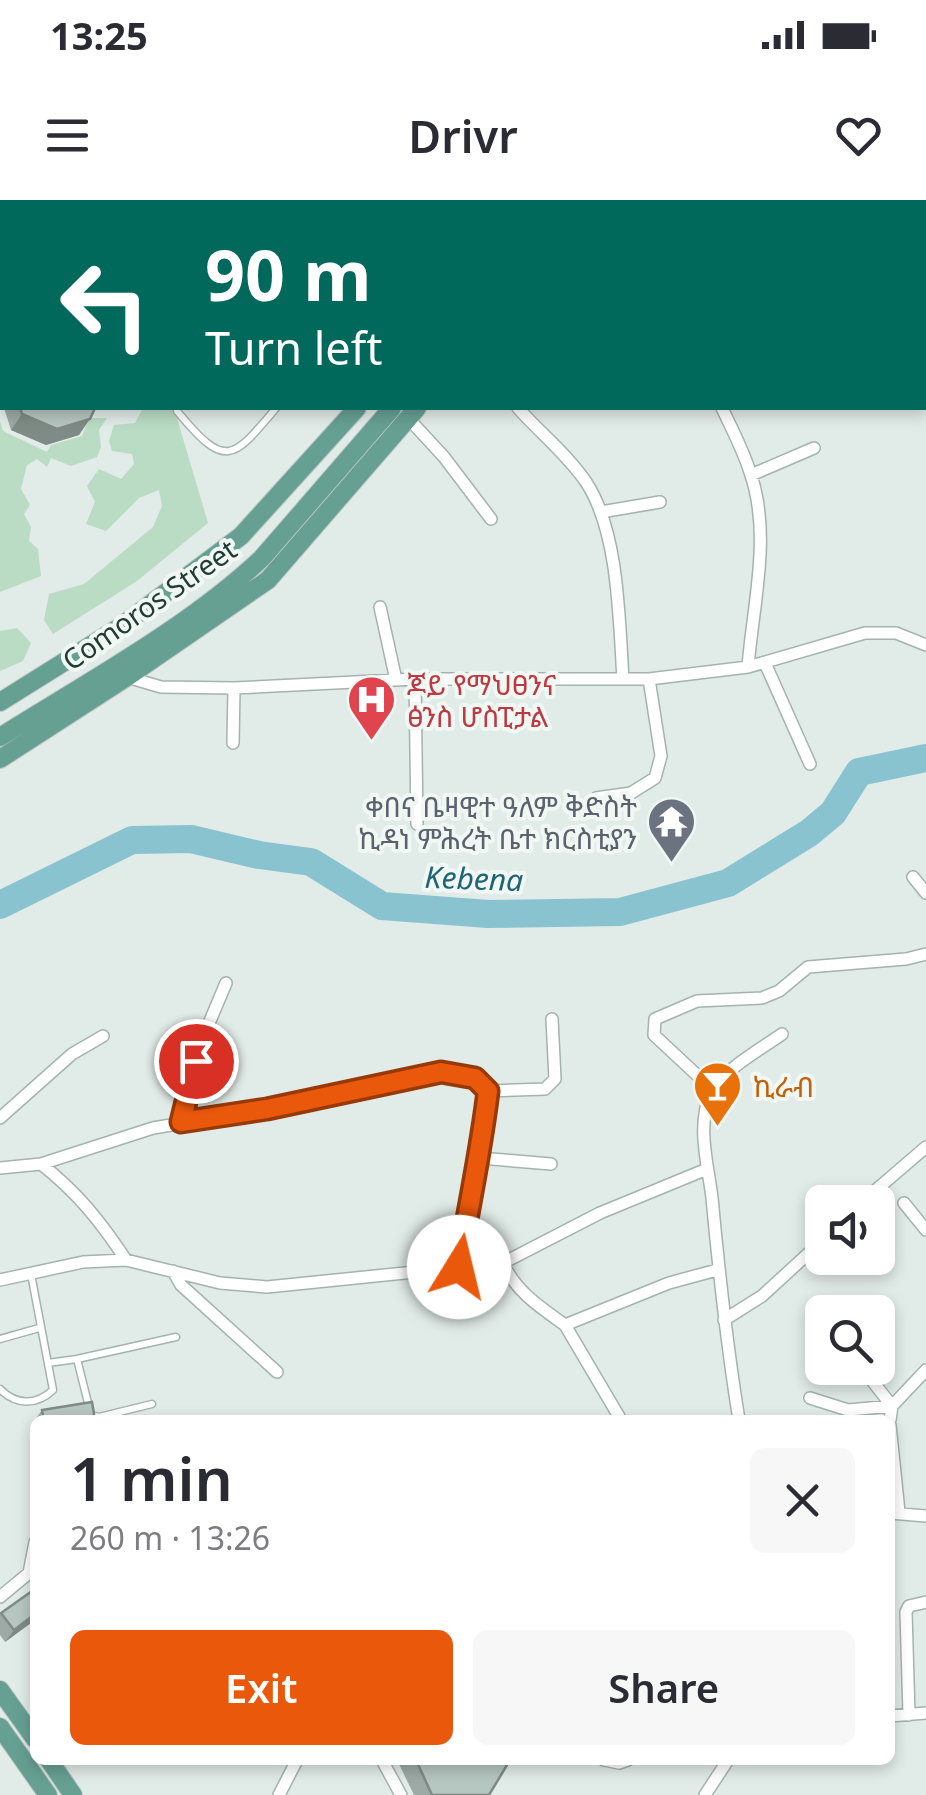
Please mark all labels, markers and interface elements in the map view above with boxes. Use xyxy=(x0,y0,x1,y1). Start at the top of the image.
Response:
text: 13:25 xyxy=(50,9,148,61)
text: Drivr xyxy=(408,105,518,166)
icon: menu xyxy=(40,108,95,163)
icon: heart xyxy=(831,108,886,163)
text: 90 m xyxy=(205,226,372,322)
icon: left xyxy=(40,240,170,370)
text: Turn left xyxy=(205,317,382,378)
street label: Comoros Street xyxy=(54,530,244,678)
place label: ጆይ የማህፀንና ፅንስ ሆስፒታል xyxy=(407,665,556,735)
hospital icon: ጆይ የማህፀንና ፅንስ ሆስፒታል xyxy=(346,674,398,742)
place label: ቀበና ቤዛዊተ ዓለም ቅድስት ኪዳነ ምሕረት ቤተ ክርስቲያን xyxy=(358,787,637,857)
temple icon: ቀበና ቤዛዊተ ዓለም ቅድስት ኪዳነ ምሕረት ቤተ ክርስቲያን xyxy=(646,796,698,864)
water label: Kebena xyxy=(424,856,524,900)
pin xyxy=(154,1019,239,1104)
icon: arrive xyxy=(169,1034,224,1089)
bar icon: ኪራብ xyxy=(692,1060,744,1128)
place label: ኪራብ xyxy=(753,1067,814,1105)
map controls xyxy=(805,1185,895,1385)
button: sound xyxy=(805,1185,895,1275)
position arrow xyxy=(407,1215,511,1319)
button: search xyxy=(805,1295,895,1385)
text: 1 min xyxy=(70,1437,233,1519)
button: close xyxy=(750,1448,855,1553)
text: 260 m · 13:26 xyxy=(70,1516,270,1559)
button: Exit xyxy=(70,1630,453,1745)
button: Share xyxy=(473,1630,855,1745)

